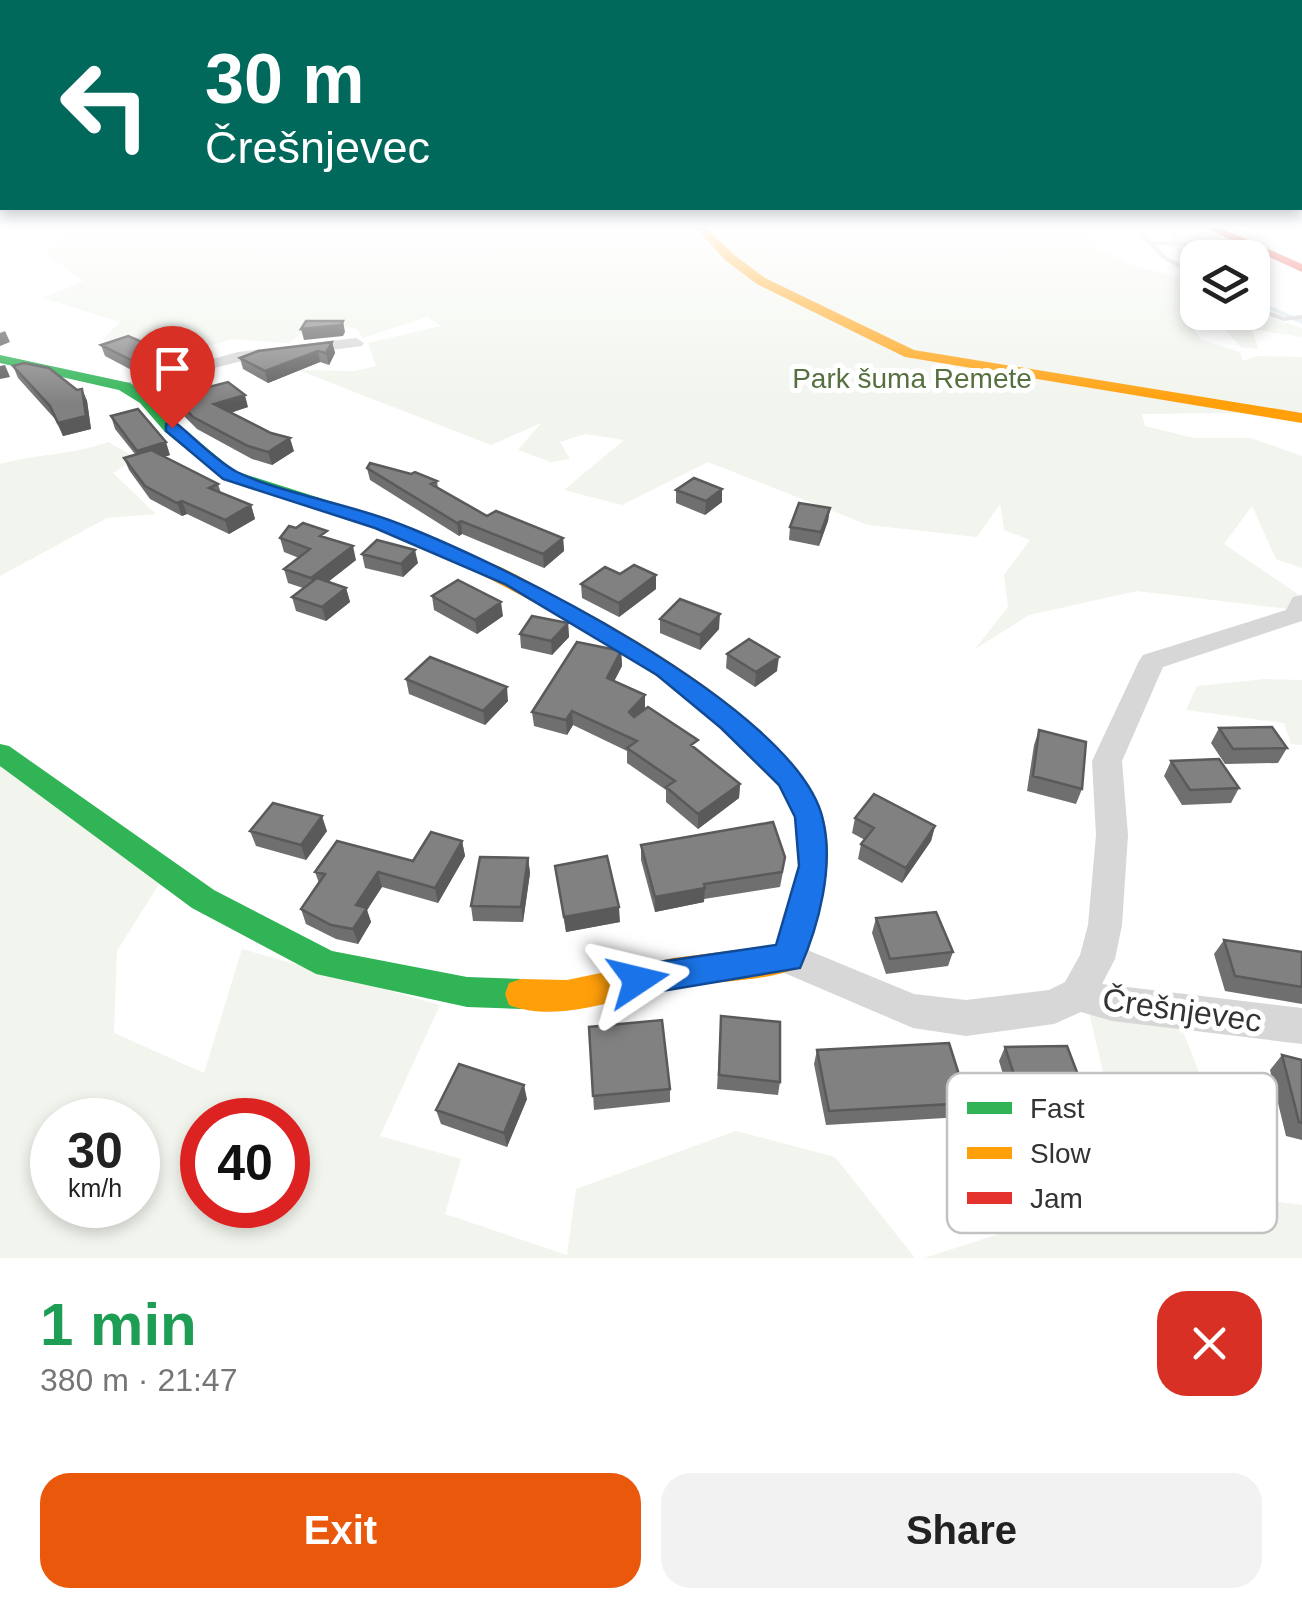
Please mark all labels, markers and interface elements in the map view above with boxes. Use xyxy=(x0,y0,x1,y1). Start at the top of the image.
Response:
icon: left xyxy=(40,40,170,170)
text: 30 m xyxy=(205,40,365,118)
text: Črešnjevec xyxy=(205,122,430,173)
map controls xyxy=(1180,240,1270,330)
button: layers xyxy=(1180,240,1270,330)
pin xyxy=(130,326,215,429)
icon: arrive xyxy=(145,341,200,396)
park label: Park šuma Remete xyxy=(792,363,1032,394)
position arrow xyxy=(586,928,690,1032)
street label: Črešnjevec xyxy=(1100,981,1264,1039)
legend xyxy=(947,1073,1277,1233)
text: Fast xyxy=(1030,1093,1085,1124)
speed limit sign: 40 xyxy=(180,1098,310,1228)
text: 30 xyxy=(67,1123,123,1179)
text: Slow xyxy=(1030,1138,1091,1169)
text: km/h xyxy=(68,1174,122,1202)
text: Jam xyxy=(1030,1183,1083,1214)
text: 1 min xyxy=(40,1291,197,1358)
button: close xyxy=(1157,1291,1262,1396)
text: 380 m · 21:47 xyxy=(40,1362,237,1398)
button: Exit xyxy=(40,1473,641,1588)
button: Share xyxy=(661,1473,1262,1588)

